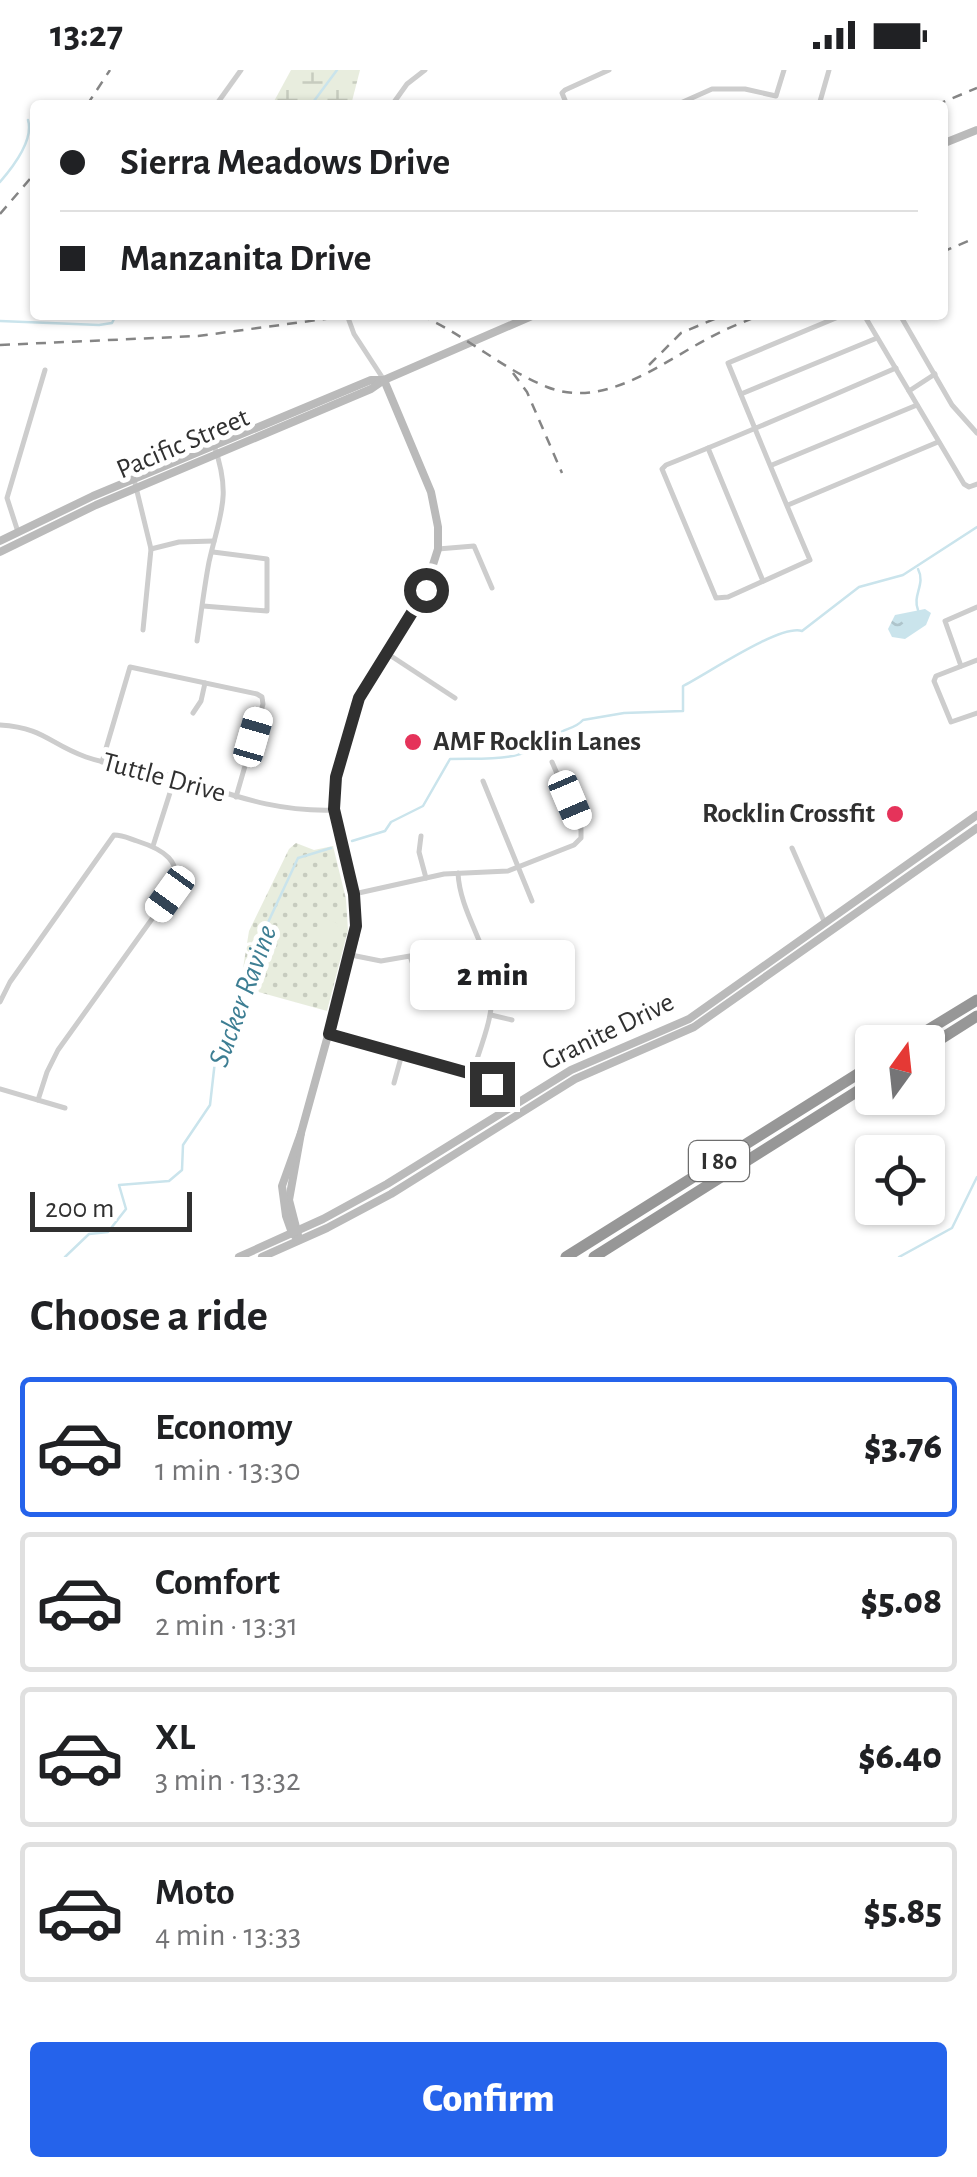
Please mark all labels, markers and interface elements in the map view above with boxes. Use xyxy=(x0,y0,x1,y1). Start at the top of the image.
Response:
text: 13:27 xyxy=(50,16,123,54)
text: Sierra Meadows Drive xyxy=(120,144,450,182)
text: Manzanita Drive xyxy=(120,240,371,278)
street label: Pacific Street xyxy=(113,404,253,484)
route start xyxy=(404,568,449,613)
car xyxy=(230,704,276,770)
place label: AMF Rocklin Lanes xyxy=(433,728,641,756)
marker: AMF Rocklin Lanes xyxy=(402,731,424,753)
street label: Tuttle Drive xyxy=(99,748,229,808)
car xyxy=(544,767,596,833)
place label: Rocklin Crossfit xyxy=(702,800,876,828)
marker: Rocklin Crossfit xyxy=(884,803,906,825)
car xyxy=(140,861,200,927)
water label: Sucker Ravine xyxy=(204,921,282,1071)
callout: 2 min xyxy=(410,939,574,1009)
text: 2 min xyxy=(457,959,528,991)
street label: Granite Drive xyxy=(538,988,678,1076)
north arrow xyxy=(855,1025,945,1115)
map controls xyxy=(855,1025,945,1225)
route end xyxy=(470,1062,515,1107)
button: locate xyxy=(855,1135,945,1225)
road number: I 80 xyxy=(689,1141,749,1181)
scale bar xyxy=(30,1187,192,1232)
text: 200 m xyxy=(45,1195,114,1223)
text: Choose a ride xyxy=(30,1294,268,1339)
icon: car xyxy=(35,1402,125,1492)
text: Economy xyxy=(155,1409,293,1447)
text: $3.76 xyxy=(864,1428,942,1466)
text: 1 min · 13:30 xyxy=(155,1454,301,1486)
icon: car xyxy=(35,1557,125,1647)
text: Comfort xyxy=(155,1564,280,1602)
text: $5.08 xyxy=(861,1583,942,1621)
text: 2 min · 13:31 xyxy=(155,1609,298,1641)
icon: car xyxy=(35,1712,125,1802)
text: XL xyxy=(155,1719,195,1757)
text: $6.40 xyxy=(858,1738,942,1776)
text: 3 min · 13:32 xyxy=(155,1764,300,1796)
icon: car xyxy=(35,1867,125,1957)
text: Moto xyxy=(155,1874,235,1912)
text: $5.85 xyxy=(864,1893,942,1931)
text: 4 min · 13:33 xyxy=(155,1919,301,1951)
button: Confirm xyxy=(30,2042,947,2157)

